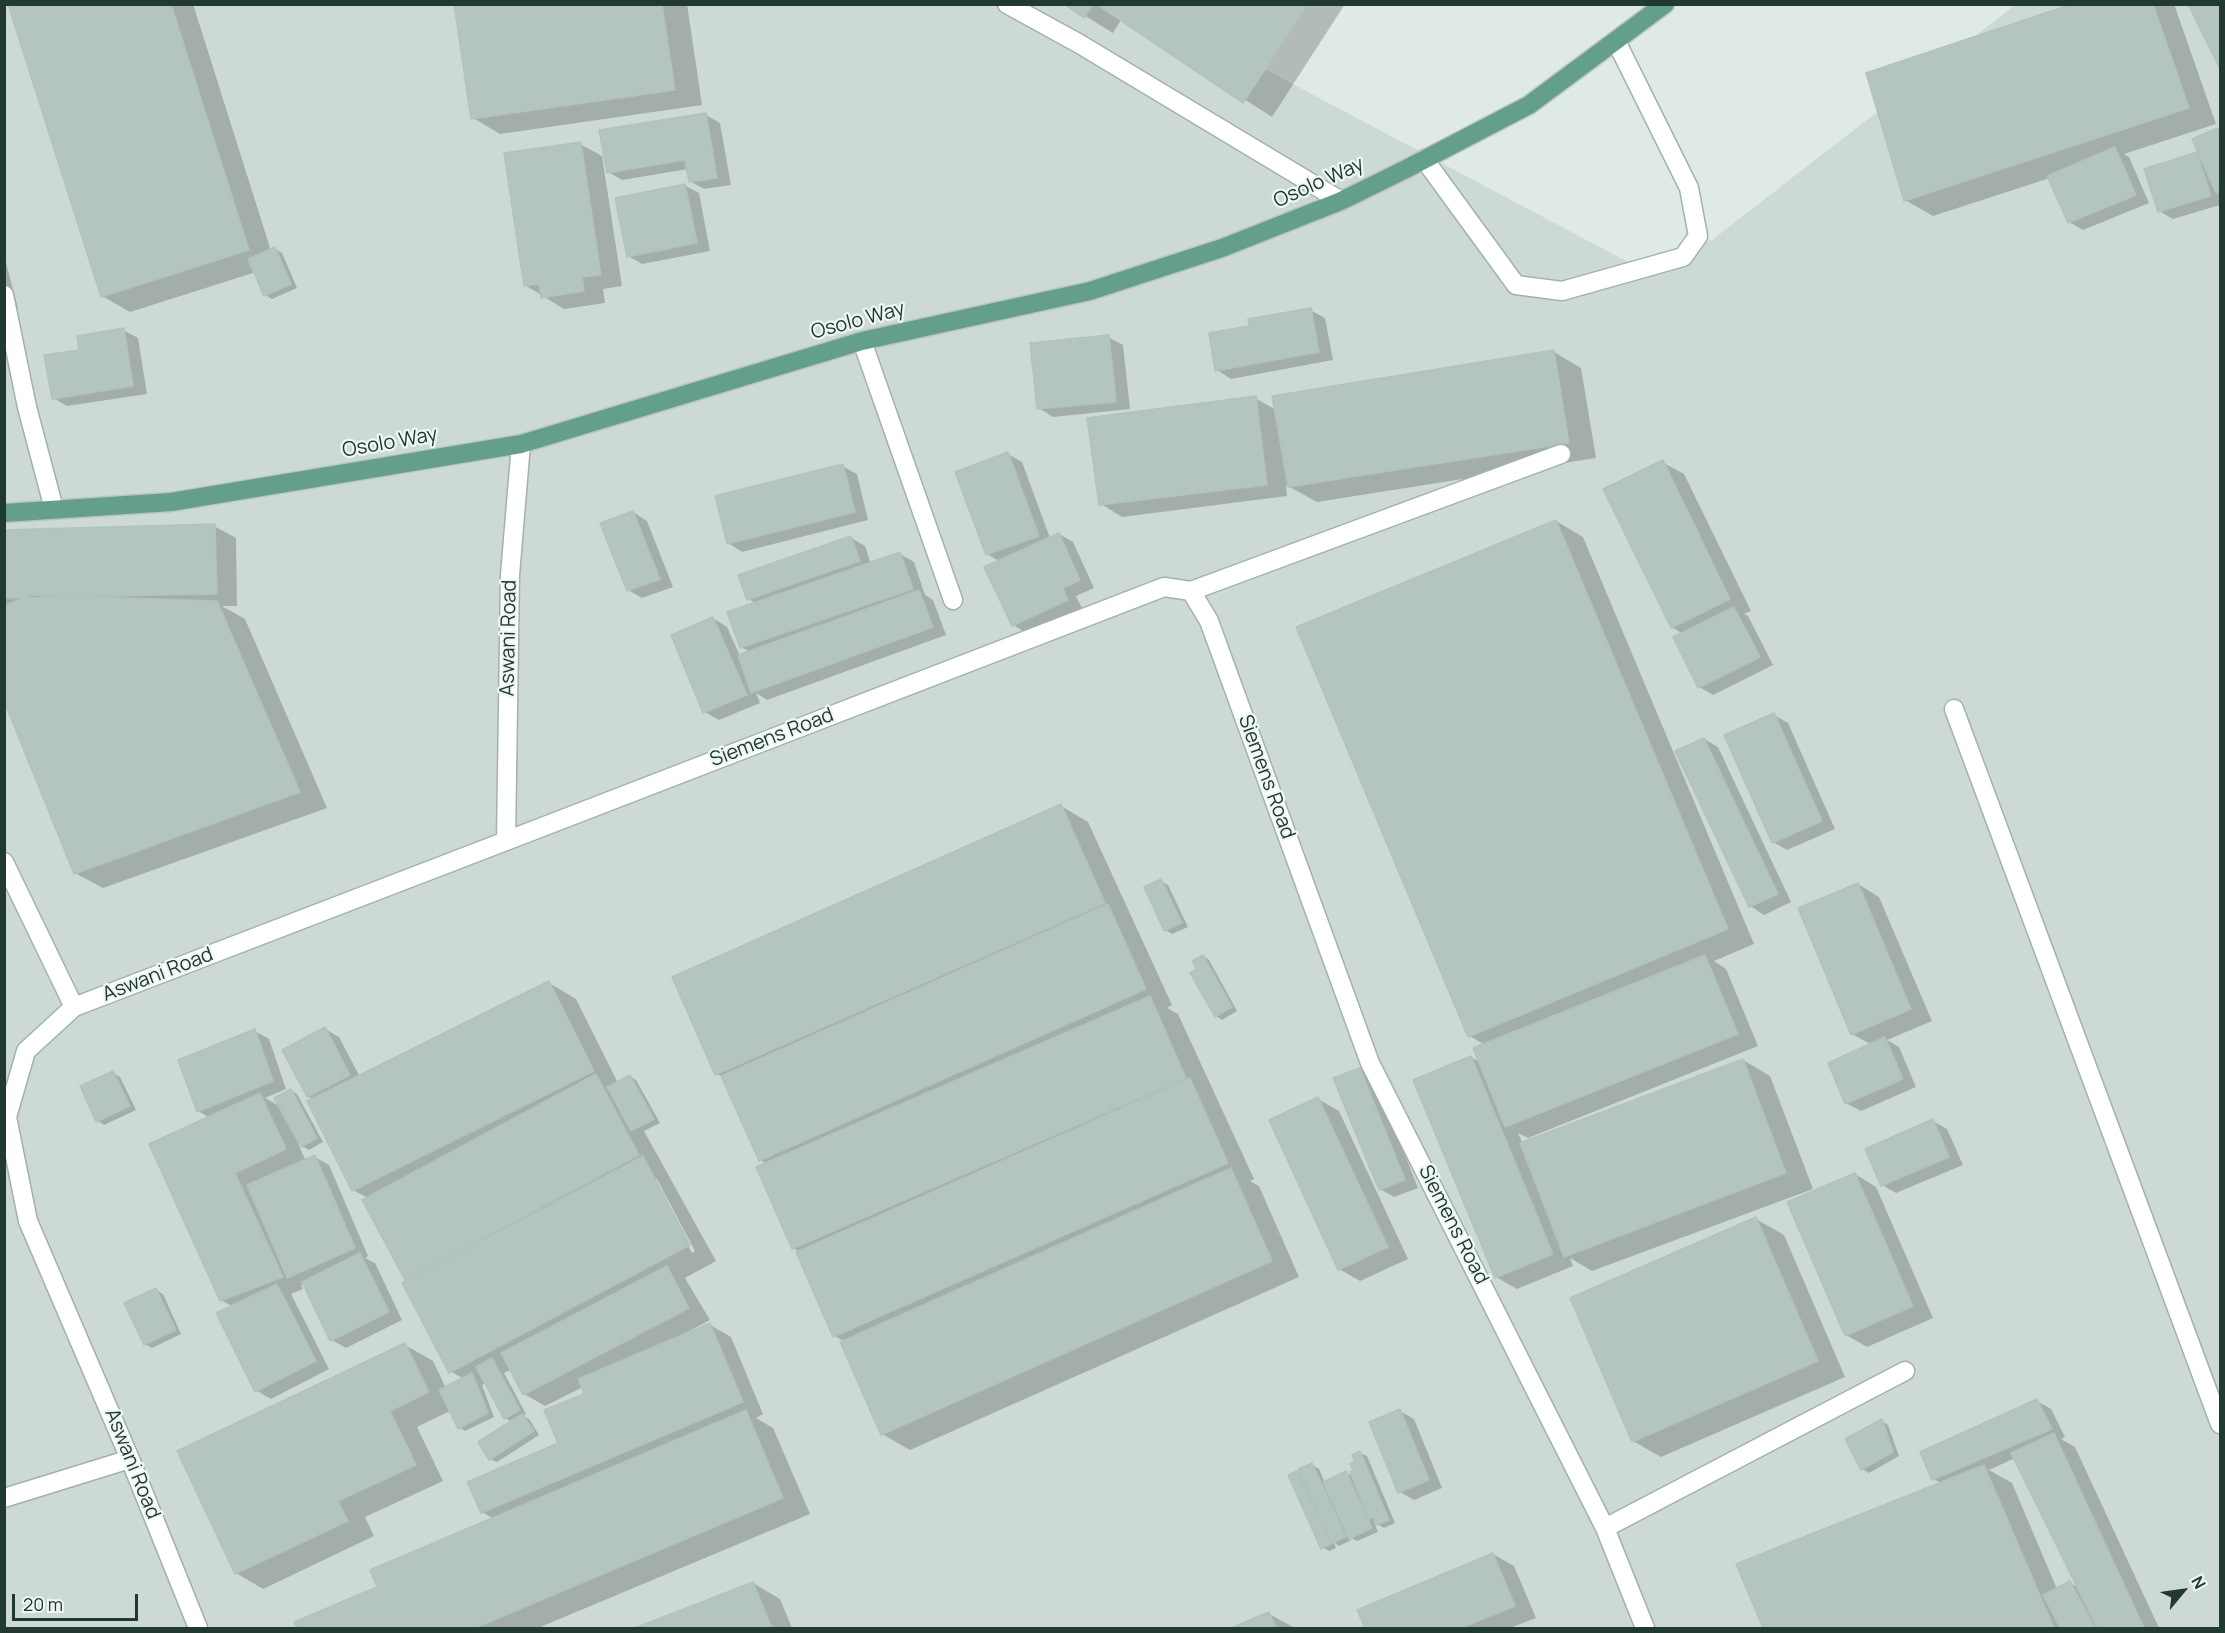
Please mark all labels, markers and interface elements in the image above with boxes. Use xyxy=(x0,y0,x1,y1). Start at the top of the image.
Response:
street label: Osolo Way xyxy=(1270,152,1368,214)
street label: Osolo Way xyxy=(808,297,908,345)
street label: Osolo Way xyxy=(341,423,439,463)
street label: Aswani Road xyxy=(496,580,522,696)
street label: Siemens Road xyxy=(707,703,837,773)
street label: Siemens Road xyxy=(1232,712,1300,842)
street label: Aswani Road xyxy=(99,943,217,1007)
street label: Siemens Road xyxy=(1413,1161,1493,1289)
street label: Aswani Road xyxy=(99,1405,165,1523)
north arrow xyxy=(2153,1561,2213,1621)
text: N xyxy=(2186,1572,2211,1593)
scale bar xyxy=(15,1582,141,1620)
text: 20 m xyxy=(23,1592,63,1616)

